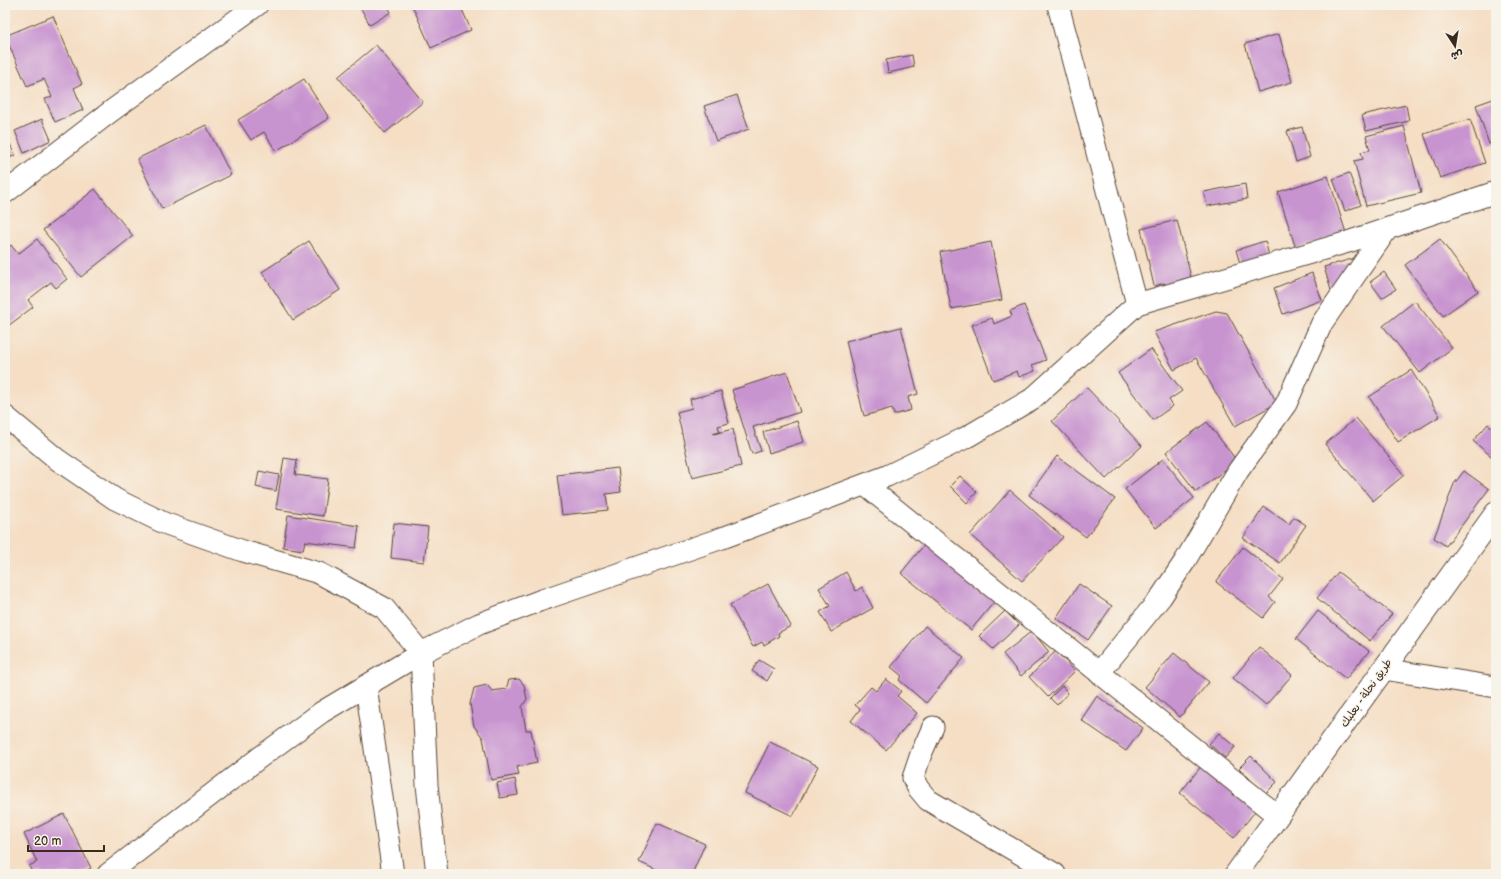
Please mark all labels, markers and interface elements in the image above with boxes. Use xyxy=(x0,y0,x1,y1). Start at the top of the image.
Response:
north arrow xyxy=(1435,26,1475,66)
text: ش xyxy=(1450,48,1464,63)
street label: طريق نحلة - بعلبك xyxy=(1338,656,1395,730)
scale bar xyxy=(28,827,104,853)
text: 20 m xyxy=(34,834,61,849)

